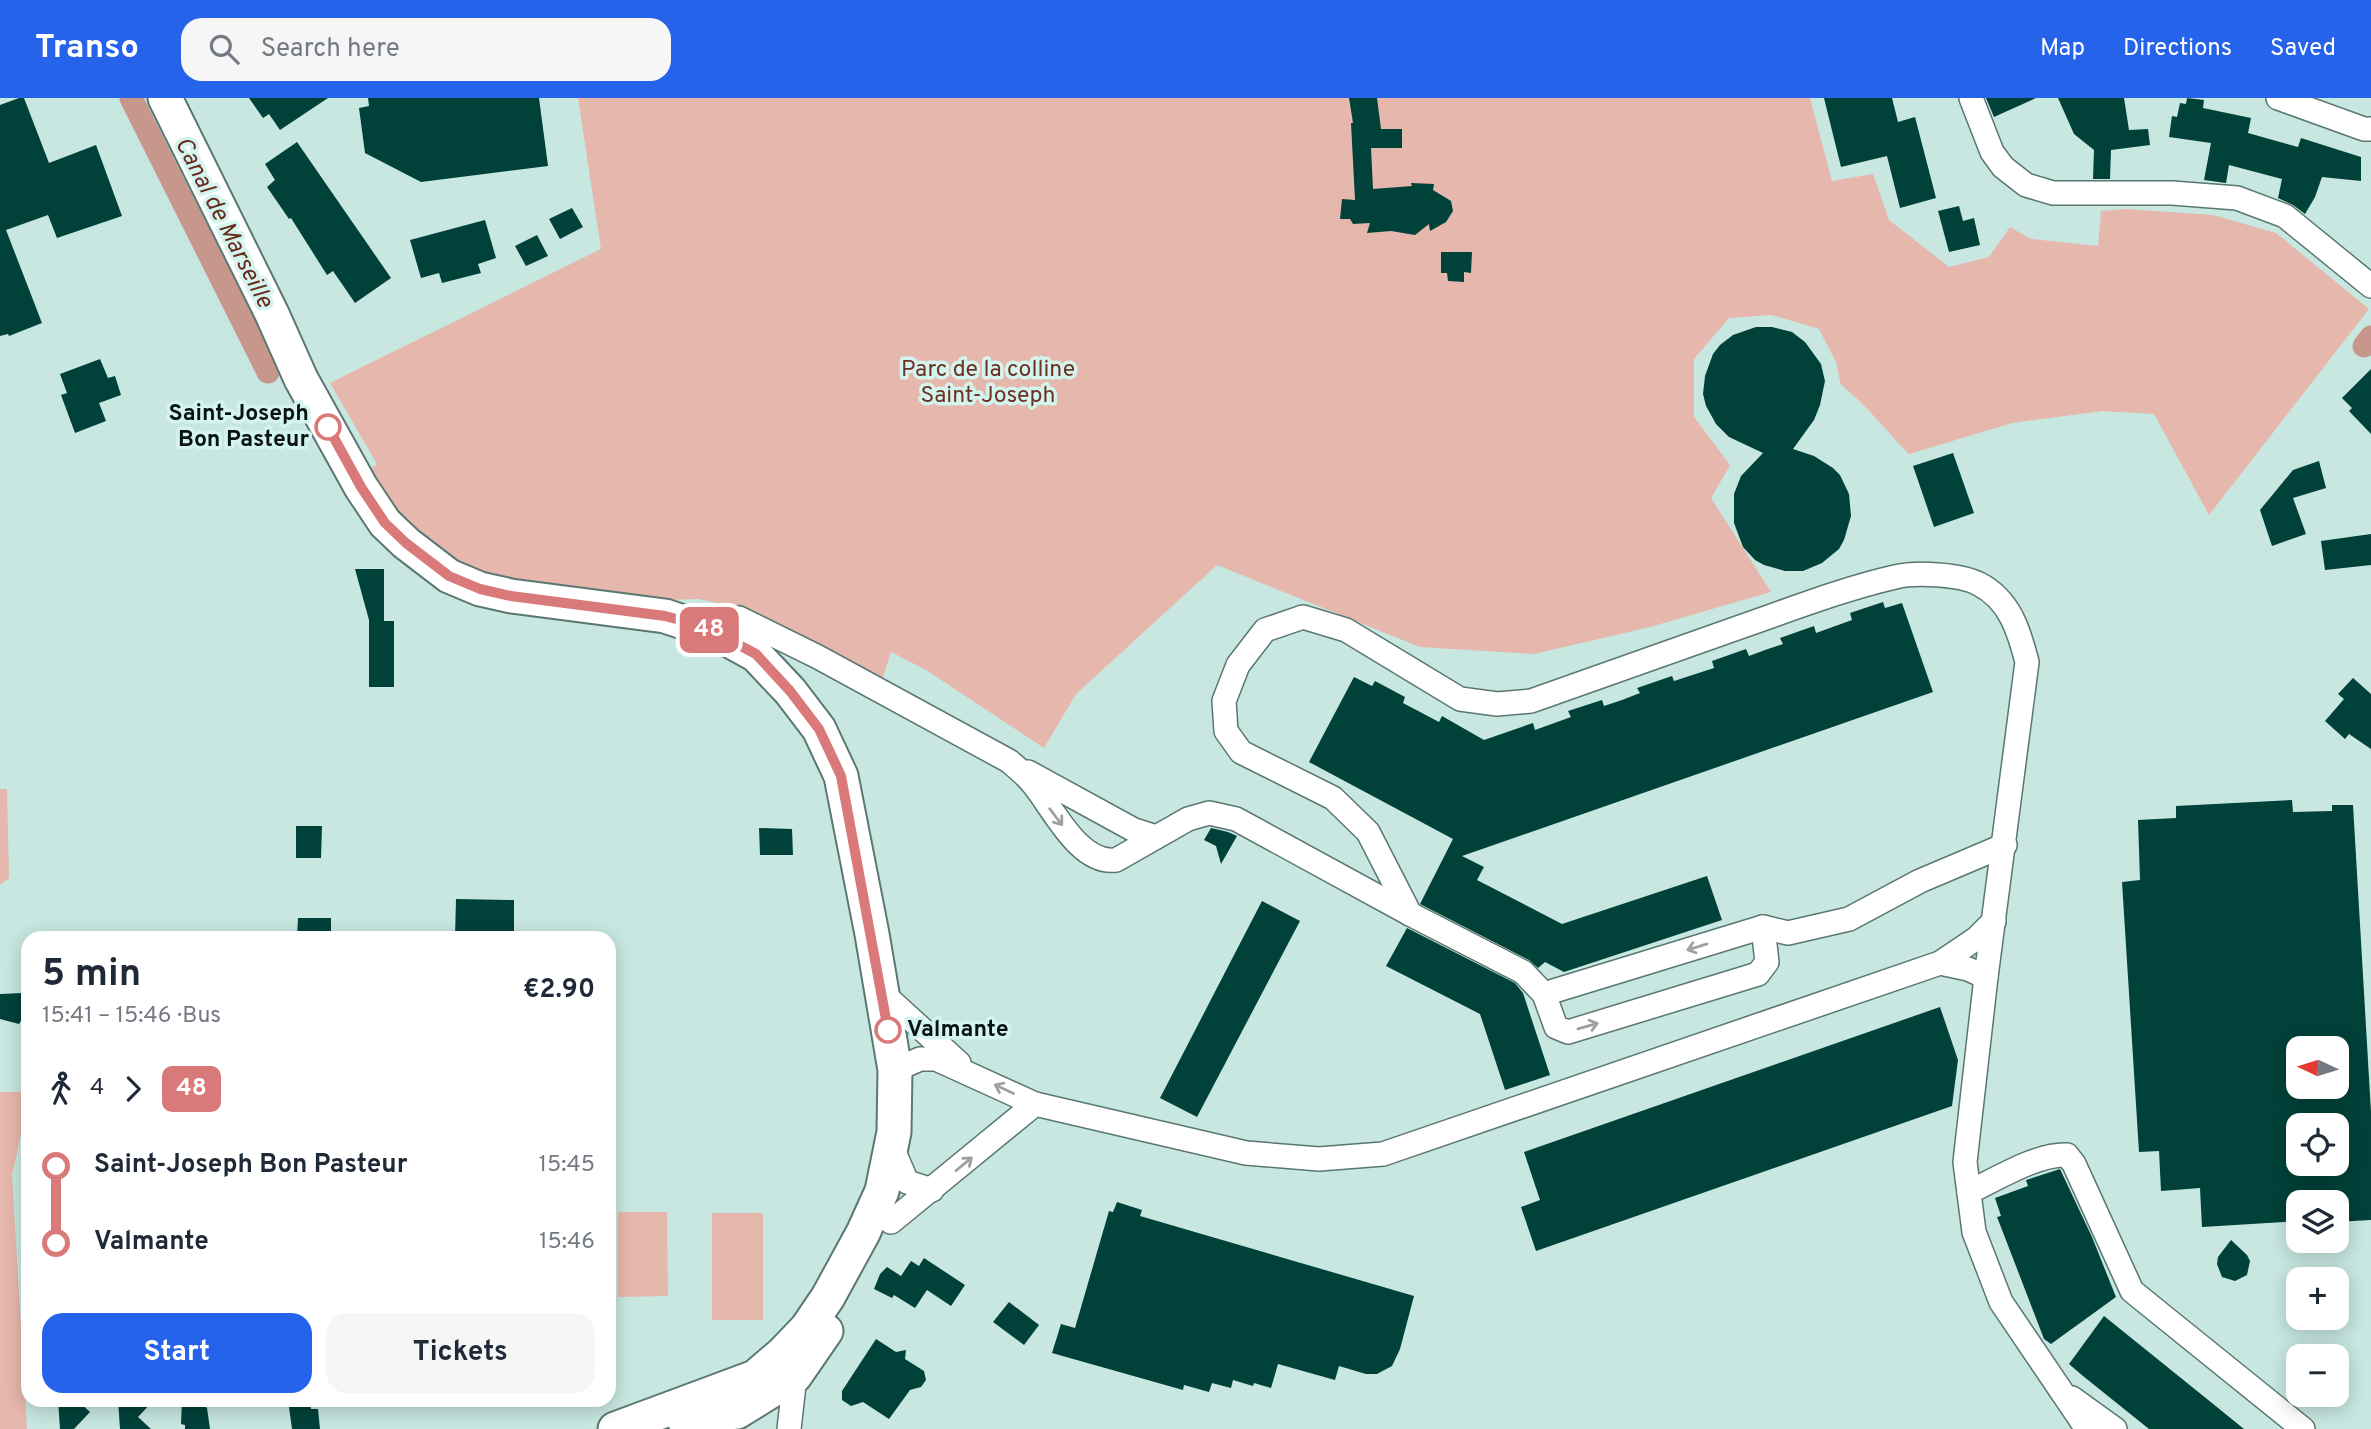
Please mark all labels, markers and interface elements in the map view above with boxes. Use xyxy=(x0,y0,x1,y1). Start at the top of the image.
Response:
search box xyxy=(181,18,671,81)
text: Transo xyxy=(35,28,139,70)
icon: search xyxy=(205,30,243,68)
text: Search here xyxy=(261,33,400,66)
text: Map xyxy=(2040,34,2085,64)
text: Directions xyxy=(2123,34,2232,64)
text: Saved xyxy=(2270,34,2336,64)
water label: Canal de Marseille xyxy=(167,133,279,314)
park label: Parc de la colline Saint-Joseph xyxy=(901,356,1075,411)
place label: Saint-Joseph Bon Pasteur xyxy=(169,400,309,455)
marker: Saint-Joseph Bon Pasteur xyxy=(315,414,341,440)
line badge: 48 xyxy=(678,607,740,653)
text: 48 xyxy=(694,615,724,645)
one-way arrow xyxy=(1048,807,1063,826)
one-way arrow xyxy=(1687,941,1709,954)
text: 5 min xyxy=(42,951,141,1000)
text: €2.90 xyxy=(523,974,595,1007)
text: 15:41 – 15:46 · Bus xyxy=(42,1002,221,1031)
place label: Valmante xyxy=(907,1016,1009,1045)
marker: Valmante xyxy=(875,1017,901,1043)
one-way arrow xyxy=(1576,1019,1598,1032)
north arrow xyxy=(2286,1036,2348,1099)
map controls xyxy=(2286,1036,2349,1407)
icon: walk xyxy=(42,1070,80,1108)
icon: forward xyxy=(114,1070,152,1108)
text: 4 xyxy=(90,1074,104,1103)
text: 48 xyxy=(176,1074,207,1104)
one-way arrow xyxy=(994,1082,1015,1095)
button: locate xyxy=(2286,1113,2349,1176)
text: Saint-Joseph Bon Pasteur xyxy=(94,1149,408,1182)
text: 15:45 xyxy=(538,1151,595,1180)
one-way arrow xyxy=(954,1156,972,1172)
button: layers xyxy=(2286,1190,2349,1253)
text: Valmante xyxy=(94,1226,209,1259)
text: 15:46 xyxy=(539,1228,595,1257)
button: + xyxy=(2286,1267,2349,1330)
button: Start xyxy=(42,1313,312,1393)
button: Tickets xyxy=(326,1313,595,1393)
button: − xyxy=(2286,1344,2349,1407)

